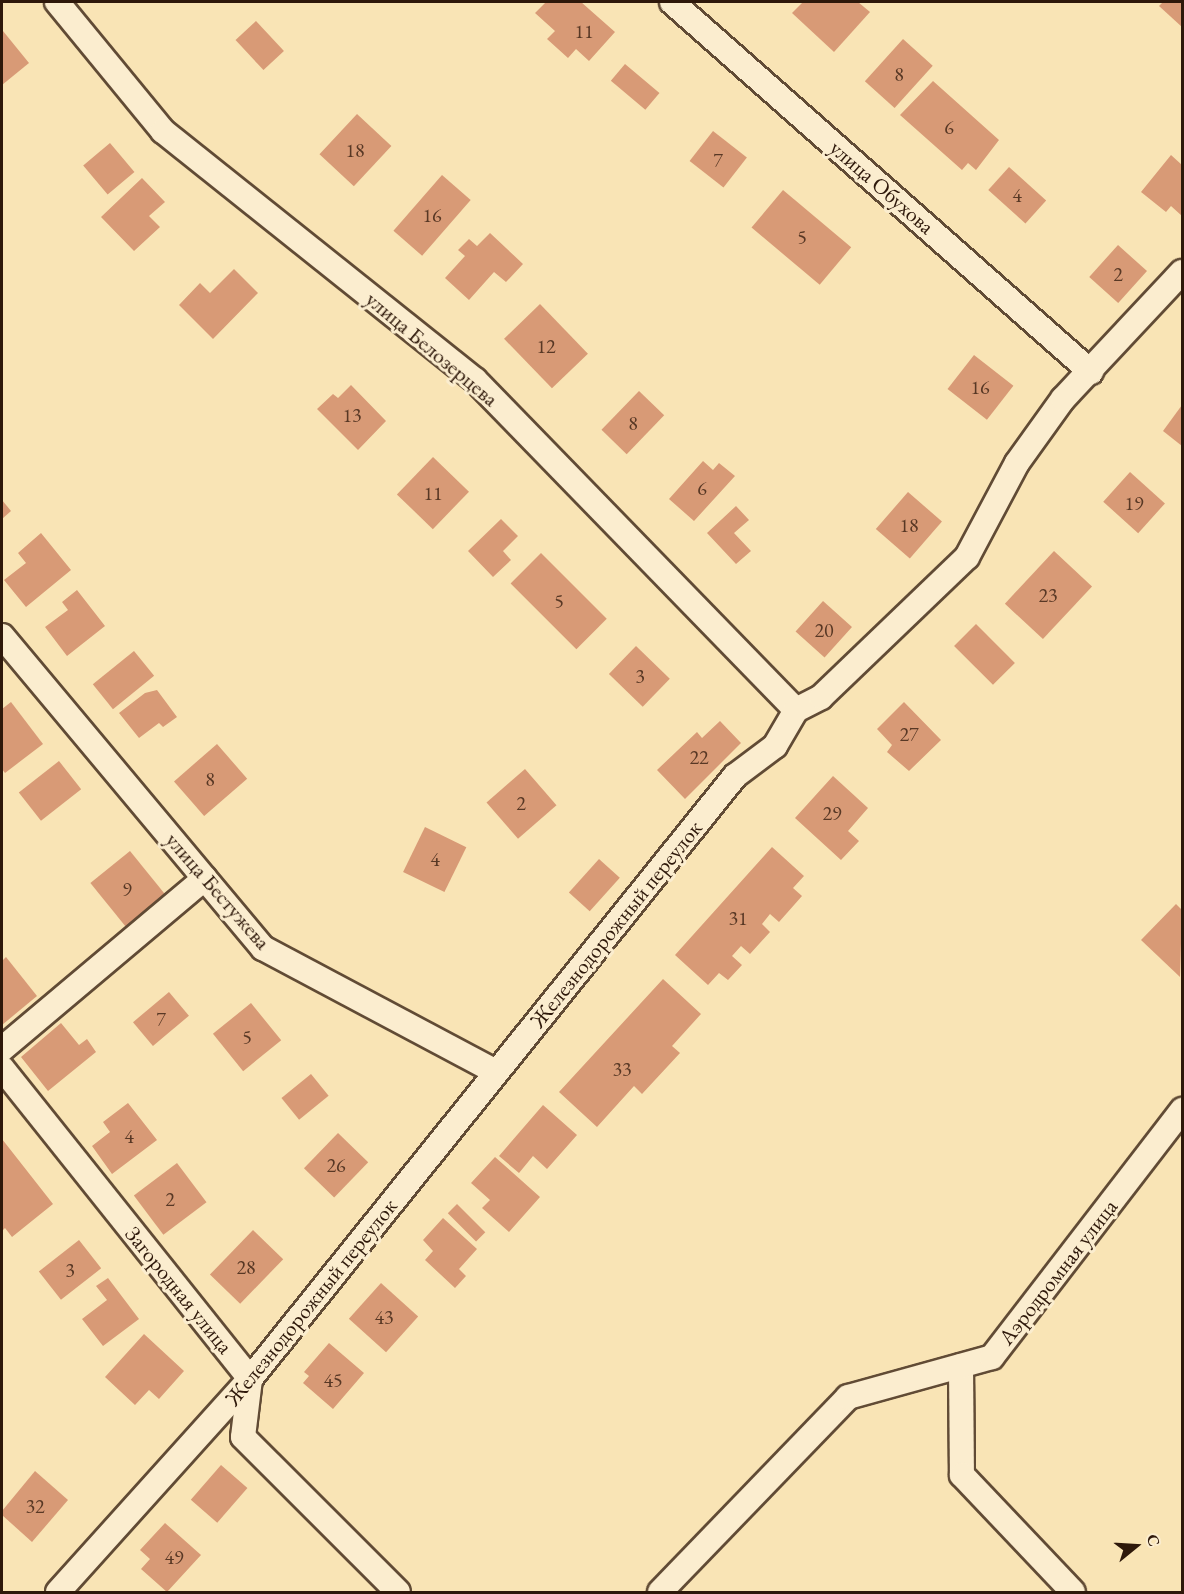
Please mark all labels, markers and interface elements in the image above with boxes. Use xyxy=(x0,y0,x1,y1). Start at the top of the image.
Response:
house number: 11 xyxy=(574,19,594,43)
house number: 8 xyxy=(894,62,904,86)
house number: 6 xyxy=(944,115,954,139)
street label: улица Обухова xyxy=(824,134,940,240)
house number: 18 xyxy=(345,138,365,162)
house number: 7 xyxy=(713,148,723,172)
house number: 4 xyxy=(1012,183,1022,207)
house number: 16 xyxy=(422,203,442,227)
house number: 5 xyxy=(797,225,807,249)
house number: 2 xyxy=(1113,262,1123,286)
street label: улица Белозерцева xyxy=(360,286,504,412)
house number: 12 xyxy=(536,334,556,358)
house number: 16 xyxy=(970,375,990,399)
house number: 13 xyxy=(342,403,362,427)
house number: 8 xyxy=(628,411,638,435)
house number: 6 xyxy=(697,476,707,500)
house number: 11 xyxy=(423,481,443,505)
house number: 19 xyxy=(1124,491,1144,515)
house number: 18 xyxy=(899,513,919,537)
house number: 23 xyxy=(1038,583,1058,607)
house number: 5 xyxy=(554,589,564,613)
house number: 20 xyxy=(814,618,834,642)
house number: 3 xyxy=(635,664,645,688)
house number: 27 xyxy=(899,722,919,746)
house number: 22 xyxy=(689,745,709,769)
house number: 8 xyxy=(205,767,215,791)
house number: 2 xyxy=(516,791,526,815)
house number: 29 xyxy=(822,801,842,825)
street label: Железнодорожный переулок xyxy=(524,815,708,1033)
street label: улица Бестужева xyxy=(160,827,276,955)
house number: 4 xyxy=(430,847,440,871)
house number: 9 xyxy=(122,877,132,901)
house number: 31 xyxy=(728,906,748,930)
house number: 7 xyxy=(156,1007,166,1031)
house number: 5 xyxy=(242,1025,252,1049)
house number: 33 xyxy=(612,1057,632,1081)
house number: 4 xyxy=(124,1124,134,1148)
house number: 26 xyxy=(326,1153,346,1177)
house number: 2 xyxy=(165,1187,175,1211)
street label: Железнодорожный переулок xyxy=(219,1193,403,1411)
street label: Аэродромная улица xyxy=(993,1194,1123,1350)
street label: Загородная улица xyxy=(120,1221,238,1359)
house number: 28 xyxy=(236,1255,256,1279)
house number: 3 xyxy=(65,1258,75,1282)
house number: 43 xyxy=(374,1305,394,1329)
house number: 45 xyxy=(323,1368,343,1392)
house number: 32 xyxy=(25,1494,45,1518)
north arrow xyxy=(1106,1516,1166,1576)
text: С xyxy=(1142,1532,1165,1549)
house number: 49 xyxy=(164,1545,184,1569)

